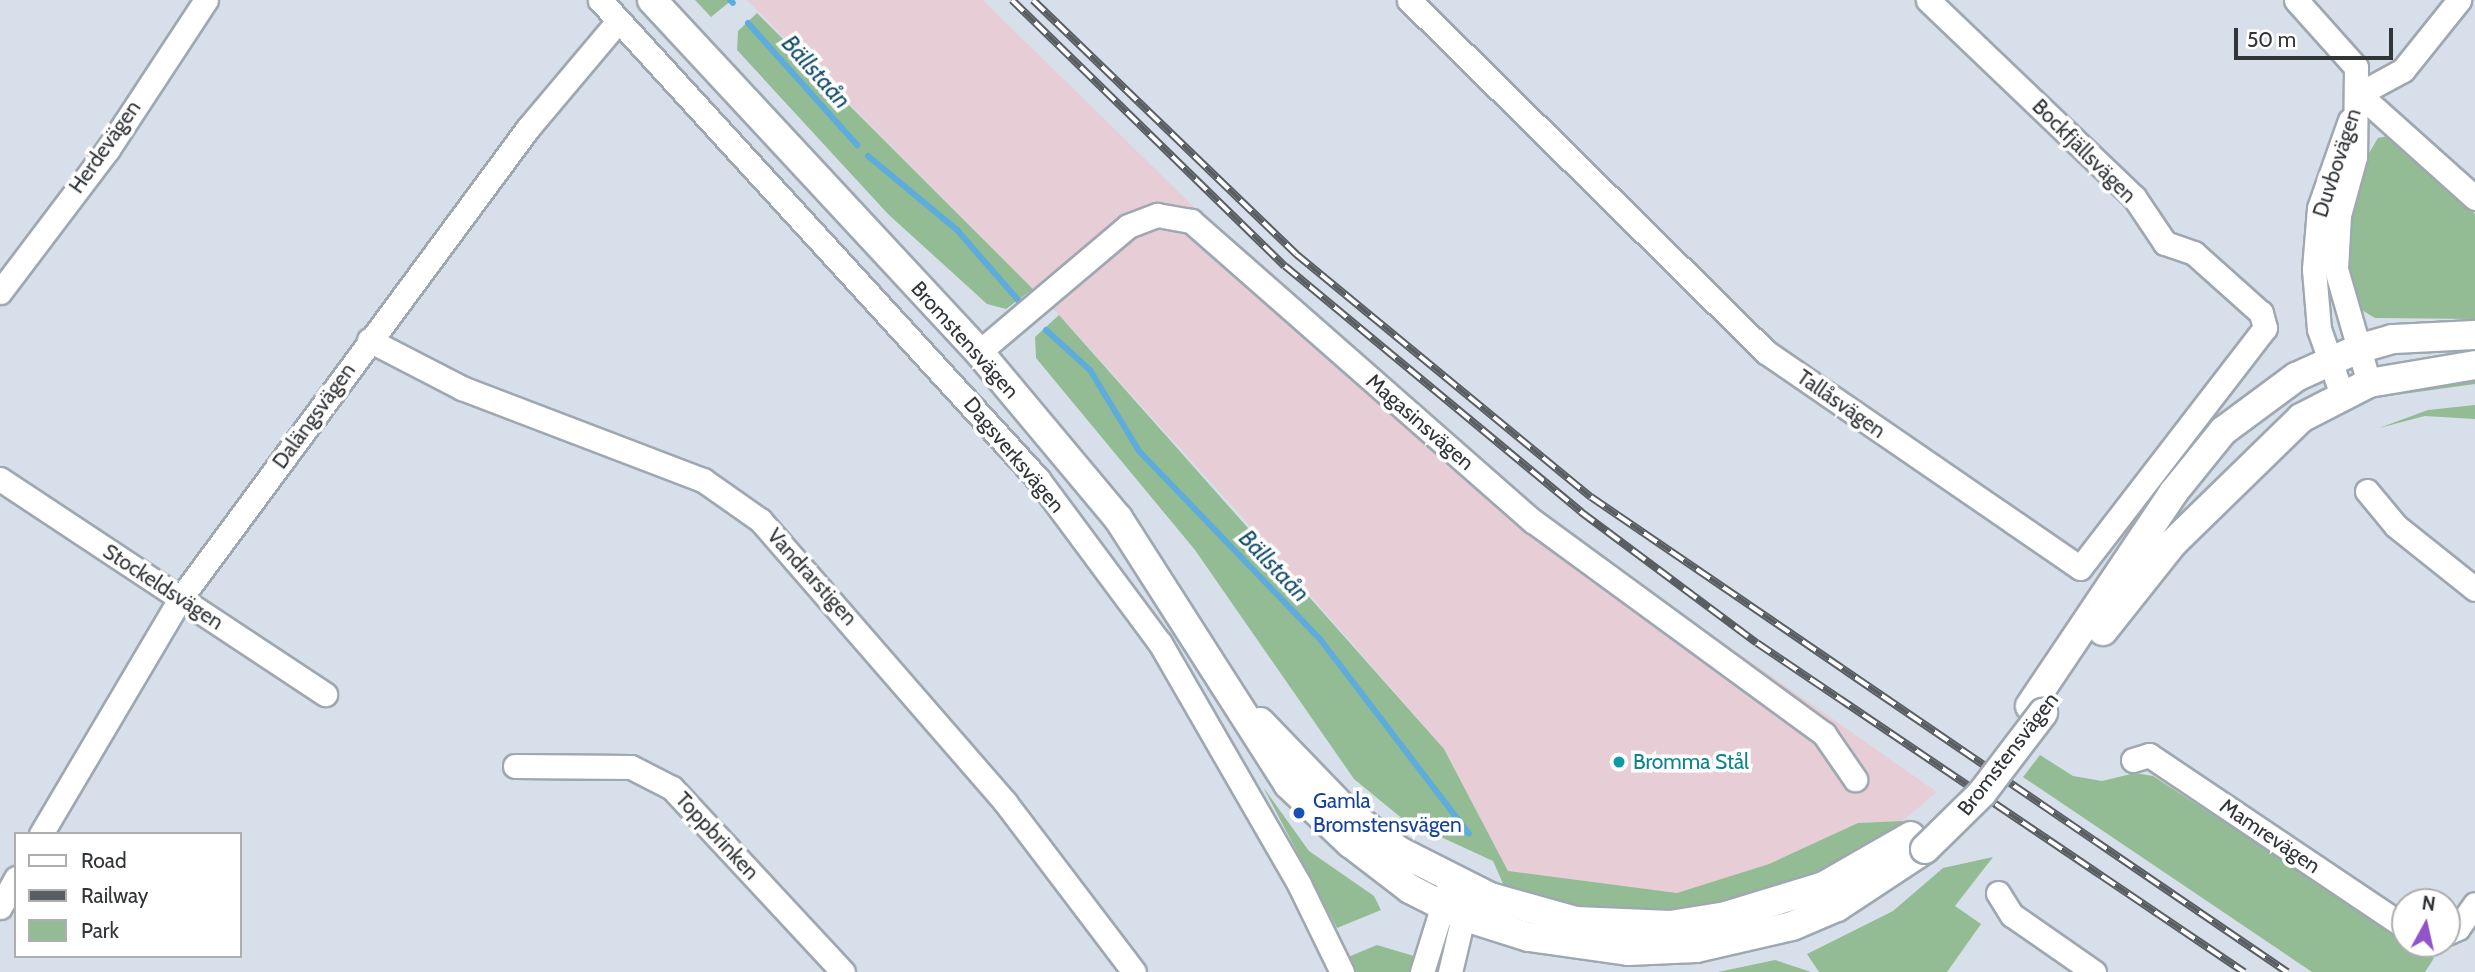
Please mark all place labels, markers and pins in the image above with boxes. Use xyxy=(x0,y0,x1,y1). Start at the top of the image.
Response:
place label: Bromma Stål xyxy=(1633,749,1749,775)
marker: Bromma Stål xyxy=(1611,754,1627,770)
place label: Gamla Bromstensvägen xyxy=(1313,788,1462,838)
marker: Gamla Bromstensvägen xyxy=(1291,805,1307,821)

